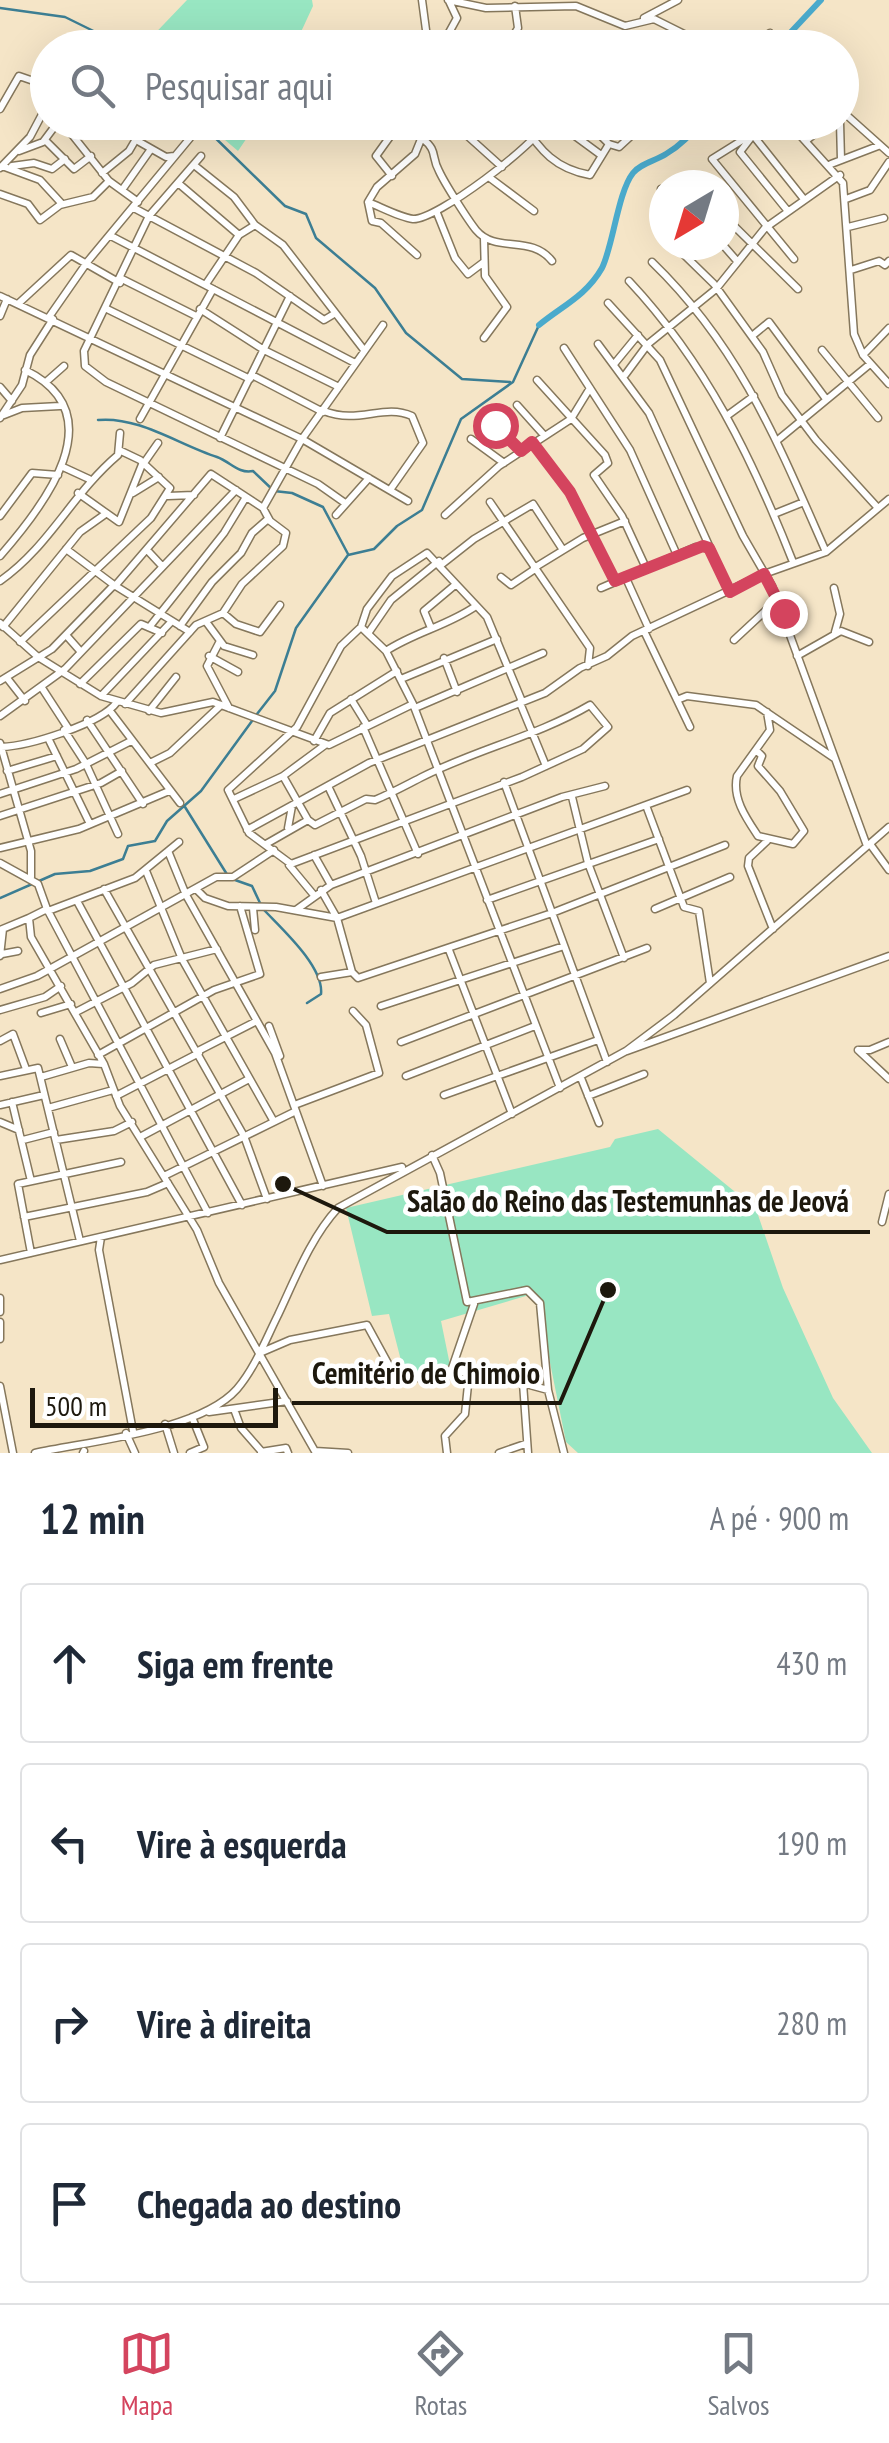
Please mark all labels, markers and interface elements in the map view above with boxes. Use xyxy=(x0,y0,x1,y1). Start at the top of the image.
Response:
search box xyxy=(30,30,859,140)
icon: search xyxy=(65,58,120,113)
text: Pesquisar aqui xyxy=(145,61,334,110)
north arrow xyxy=(649,170,739,260)
route start xyxy=(473,403,519,449)
route end xyxy=(762,591,808,637)
callout: Salão do Reino das Testemunhas de Jeová xyxy=(387,1172,870,1232)
text: Salão do Reino das Testemunhas de Jeová xyxy=(407,1181,849,1220)
callout: Cemitério de Chimoio xyxy=(292,1343,560,1403)
text: Cemitério de Chimoio xyxy=(312,1353,540,1392)
scale bar xyxy=(30,1383,278,1428)
text: 500 m xyxy=(45,1387,107,1424)
text: 12 min xyxy=(40,1491,145,1546)
text: A pé · 900 m xyxy=(710,1497,849,1539)
icon: ahead xyxy=(42,1636,97,1691)
text: Siga em frente xyxy=(137,1639,334,1688)
text: 430 m xyxy=(776,1642,847,1684)
icon: left xyxy=(42,1816,97,1871)
text: Vire à esquerda xyxy=(137,1819,347,1868)
text: 190 m xyxy=(776,1822,847,1864)
icon: right xyxy=(42,1996,97,2051)
text: Vire à direita xyxy=(137,1999,312,2048)
text: 280 m xyxy=(776,2002,847,2044)
icon: arrive xyxy=(42,2176,97,2231)
text: Chegada ao destino xyxy=(137,2179,401,2228)
tab: Mapa xyxy=(119,2326,174,2423)
tab: Rotas xyxy=(413,2326,468,2423)
tab: Salvos xyxy=(707,2326,770,2423)

